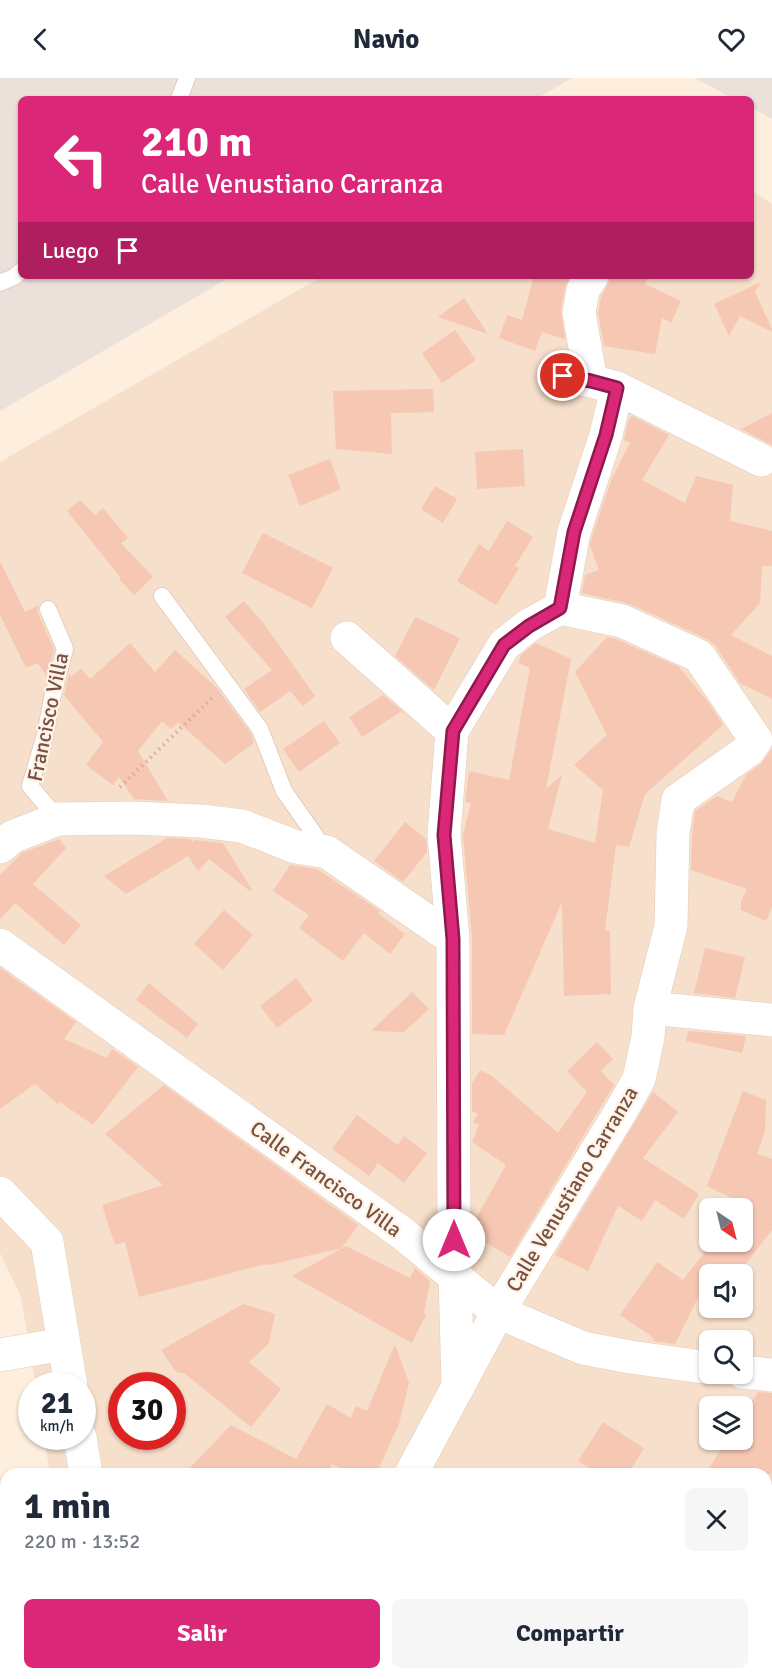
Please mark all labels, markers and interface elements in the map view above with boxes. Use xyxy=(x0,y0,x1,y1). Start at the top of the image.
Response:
icon: back xyxy=(24,23,57,56)
text: Navio xyxy=(353,23,419,56)
icon: heart xyxy=(715,23,748,56)
text: 210 m xyxy=(141,117,252,168)
icon: left xyxy=(42,120,120,198)
text: Calle Venustiano Carranza xyxy=(141,168,444,201)
icon: arrive xyxy=(111,234,144,267)
text: Luego xyxy=(42,237,99,264)
pin xyxy=(537,350,588,401)
icon: arrive xyxy=(546,359,579,392)
street label: Francisco Villa xyxy=(22,650,74,784)
street label: Calle Venustiano Carranza xyxy=(500,1081,644,1297)
street label: Calle Francisco Villa xyxy=(245,1115,407,1243)
north arrow xyxy=(699,1198,753,1252)
map controls xyxy=(699,1198,753,1450)
position arrow xyxy=(422,1208,486,1272)
button: sound xyxy=(699,1264,753,1318)
button: search xyxy=(699,1330,753,1384)
speed limit sign: 30 xyxy=(108,1372,186,1450)
text: 21 xyxy=(41,1385,73,1422)
button: layers xyxy=(699,1396,753,1450)
text: km/h xyxy=(40,1417,74,1435)
text: 1 min xyxy=(24,1484,111,1529)
button: close xyxy=(685,1488,748,1551)
text: 220 m · 13:52 xyxy=(24,1529,140,1554)
button: Salir xyxy=(24,1599,380,1668)
button: Compartir xyxy=(392,1599,748,1668)

